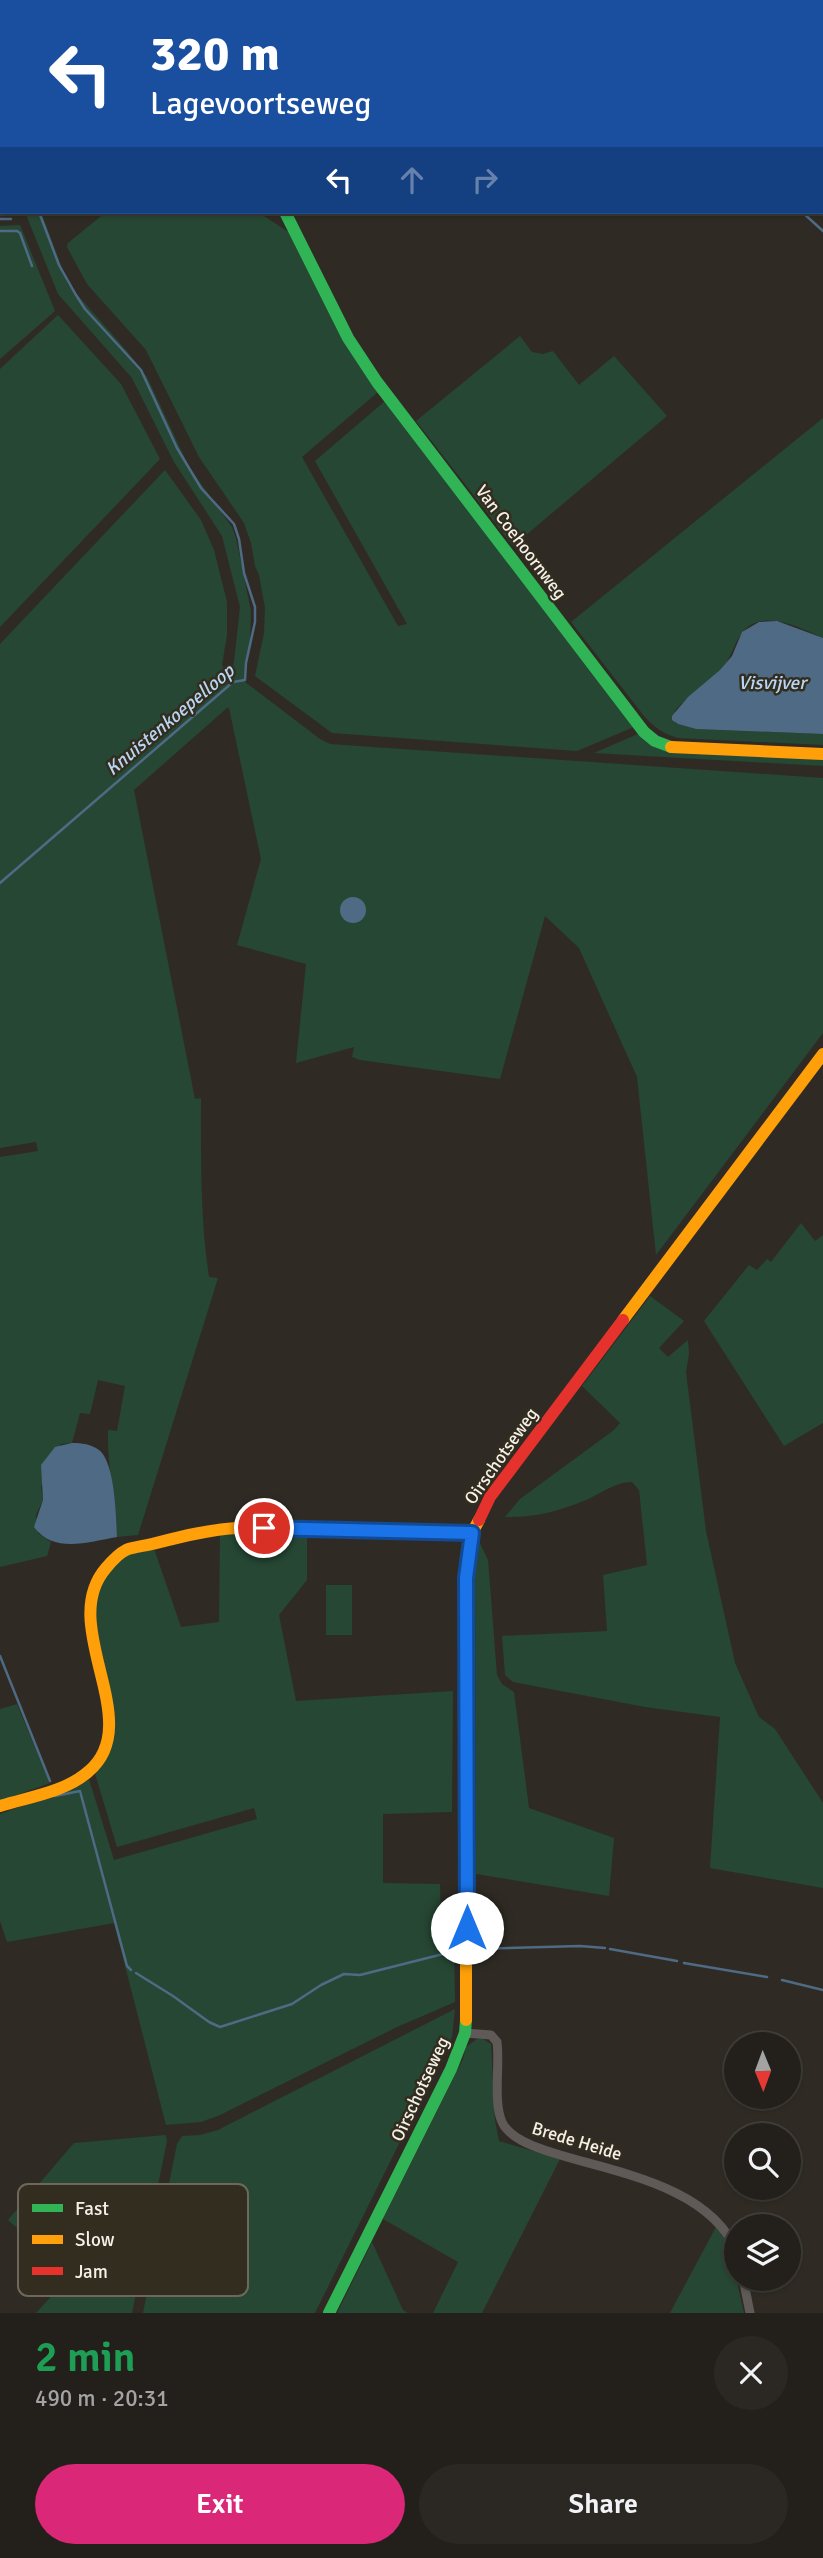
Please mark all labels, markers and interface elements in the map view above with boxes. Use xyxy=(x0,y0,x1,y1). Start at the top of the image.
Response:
text: 320 m xyxy=(150,24,280,84)
icon: left xyxy=(35,28,126,119)
text: Lagevoortseweg xyxy=(150,84,371,123)
icon: left xyxy=(320,161,358,199)
icon: ahead xyxy=(393,161,431,199)
icon: right xyxy=(466,161,504,199)
street label: Van Coehoornweg xyxy=(471,480,571,604)
water label: Knuistenkoepelloop xyxy=(101,659,240,781)
water label: Visvijver xyxy=(738,671,809,695)
street label: Oirschotseweg xyxy=(460,1403,542,1509)
pin xyxy=(234,1498,294,1558)
icon: arrive xyxy=(245,1509,283,1547)
position arrow xyxy=(430,1891,504,1965)
north arrow xyxy=(724,2032,802,2109)
map controls xyxy=(724,2032,801,2291)
street label: Oirschotseweg xyxy=(386,2033,454,2145)
street label: Brede Heide xyxy=(529,2117,625,2165)
button: search xyxy=(724,2123,801,2200)
legend xyxy=(18,2184,248,2296)
text: Fast xyxy=(75,2197,109,2221)
button: layers xyxy=(724,2214,801,2291)
text: Slow xyxy=(75,2228,115,2252)
text: Jam xyxy=(75,2260,108,2284)
text: 2 min xyxy=(35,2332,136,2383)
button: close xyxy=(714,2336,788,2410)
text: 490 m · 20:31 xyxy=(35,2384,169,2413)
button: Exit xyxy=(35,2464,405,2544)
button: Share xyxy=(419,2464,788,2544)

